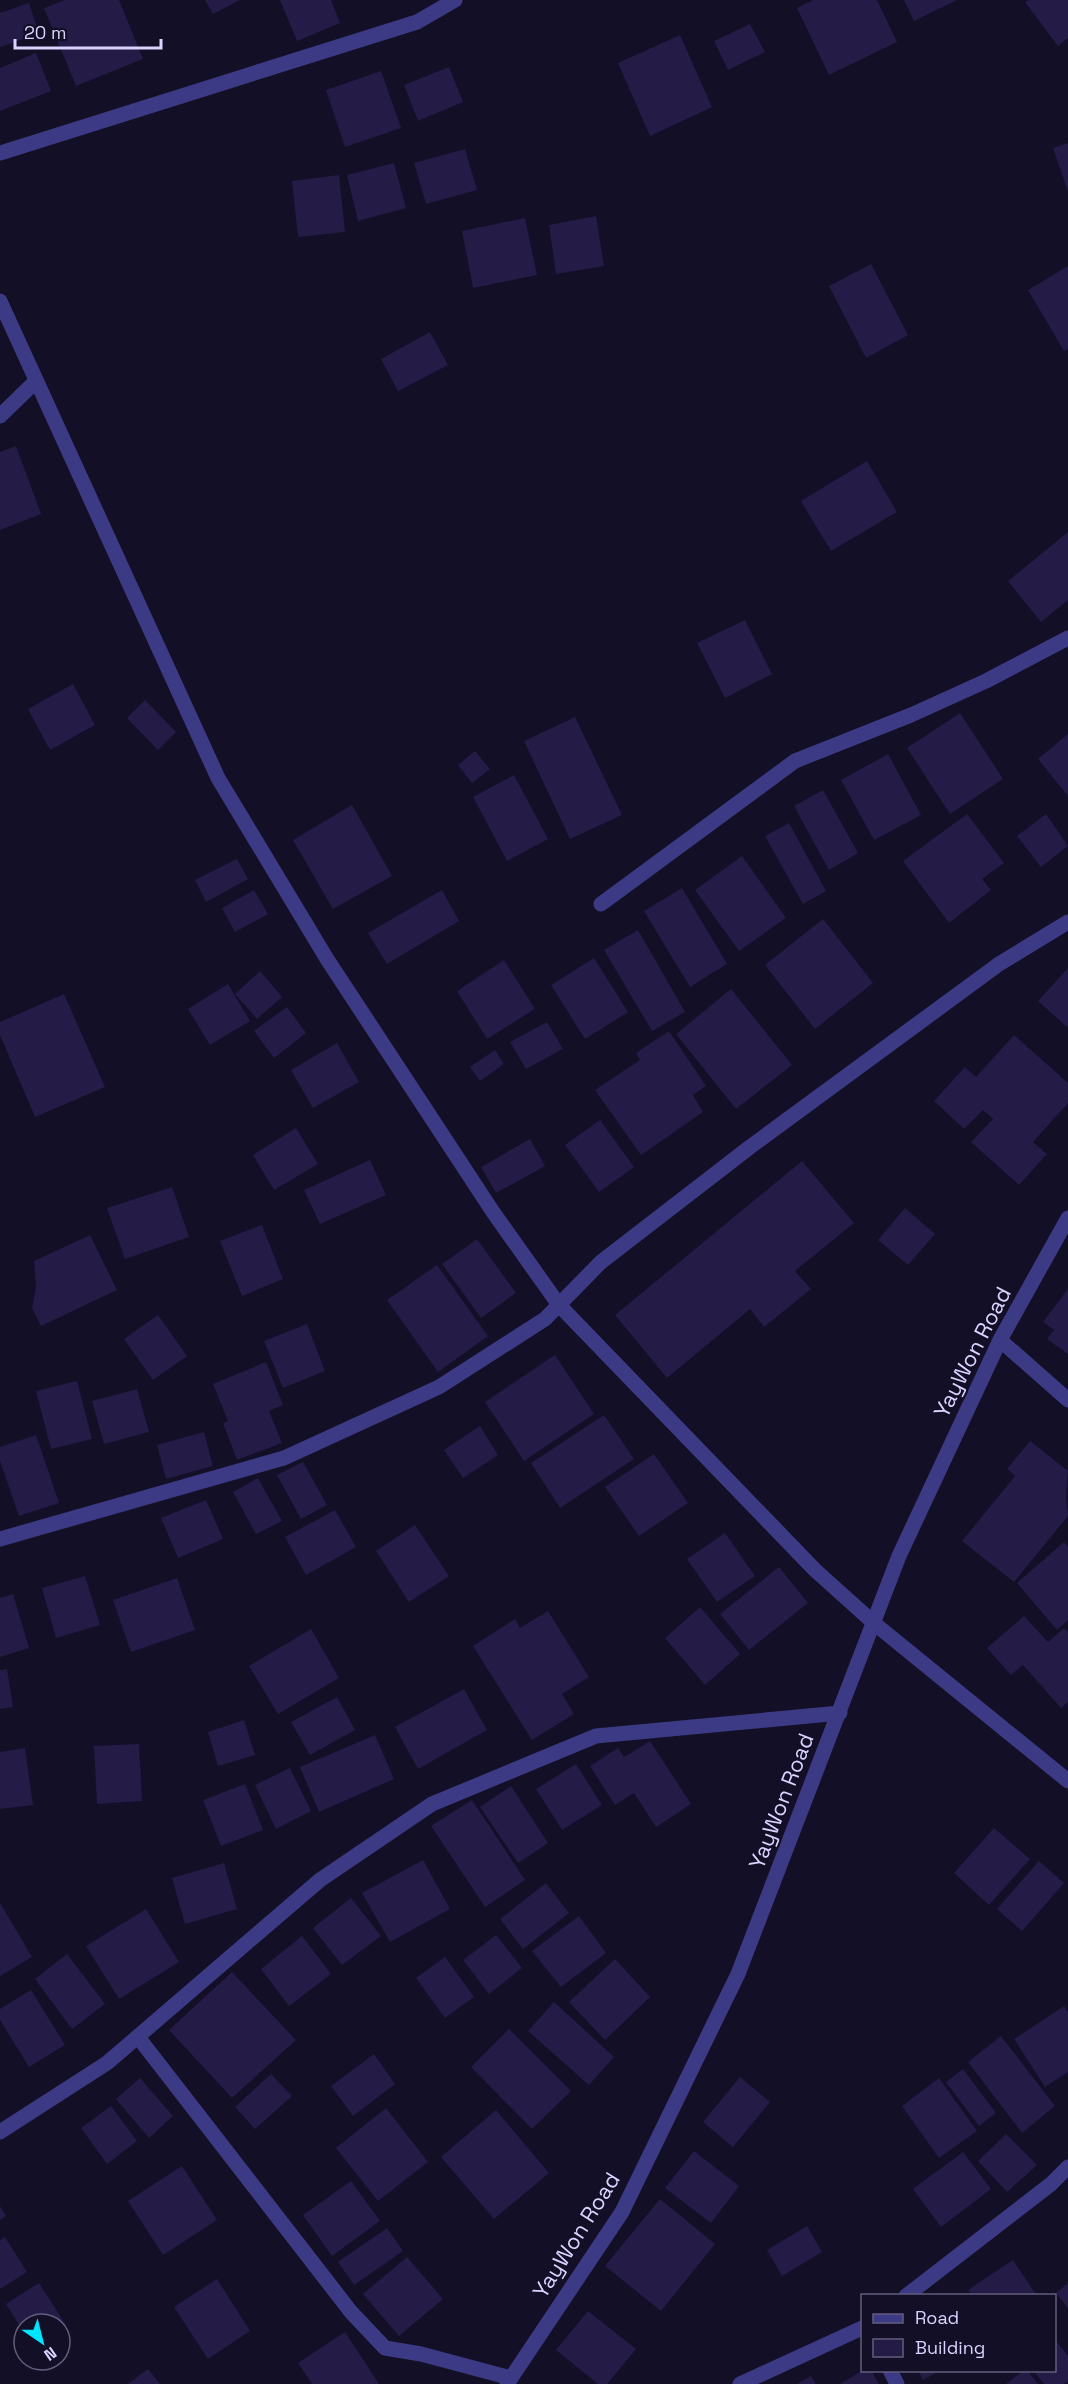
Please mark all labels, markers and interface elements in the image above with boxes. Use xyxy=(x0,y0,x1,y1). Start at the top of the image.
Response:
scale bar xyxy=(15,12,160,50)
text: 20 m xyxy=(24,21,67,44)
street label: YayWon Road xyxy=(927,1282,1017,1422)
street label: YayWon Road xyxy=(742,1729,820,1873)
street label: YayWon Road xyxy=(526,2167,626,2303)
legend xyxy=(861,2294,1056,2372)
text: Road xyxy=(915,2306,959,2329)
north arrow xyxy=(12,2312,72,2372)
text: Building xyxy=(915,2336,985,2359)
text: N xyxy=(40,2342,61,2366)

